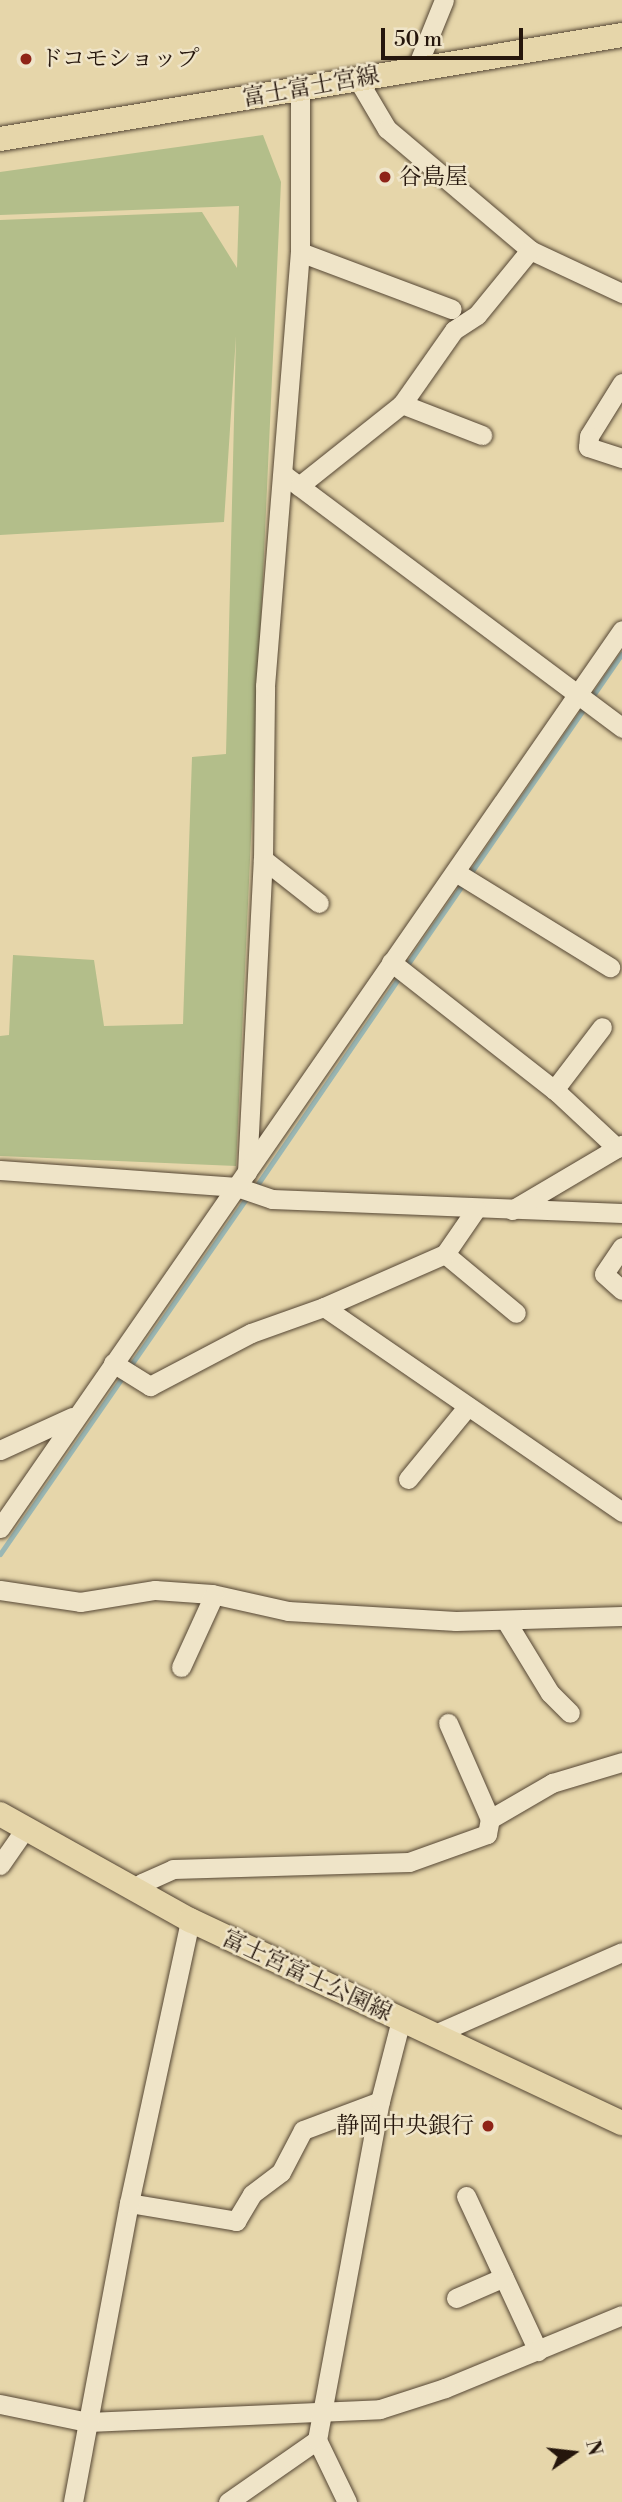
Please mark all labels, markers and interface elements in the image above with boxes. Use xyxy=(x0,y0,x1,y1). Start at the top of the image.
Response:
scale bar xyxy=(384,14,526,58)
text: 50 m xyxy=(394,27,442,53)
place label: ドコモショップ xyxy=(40,45,201,73)
marker: ドコモショップ xyxy=(18,51,34,67)
street label: 富士富士宮線 xyxy=(241,61,381,113)
place label: 谷島屋 xyxy=(399,163,468,191)
marker: 谷島屋 xyxy=(377,169,393,185)
street label: 富士宮富士公園線 xyxy=(218,1925,396,2027)
place label: 静岡中央銀行 xyxy=(336,2112,474,2140)
marker: 静岡中央銀行 xyxy=(480,2118,496,2134)
north arrow xyxy=(538,2418,608,2488)
text: N xyxy=(580,2438,607,2458)

